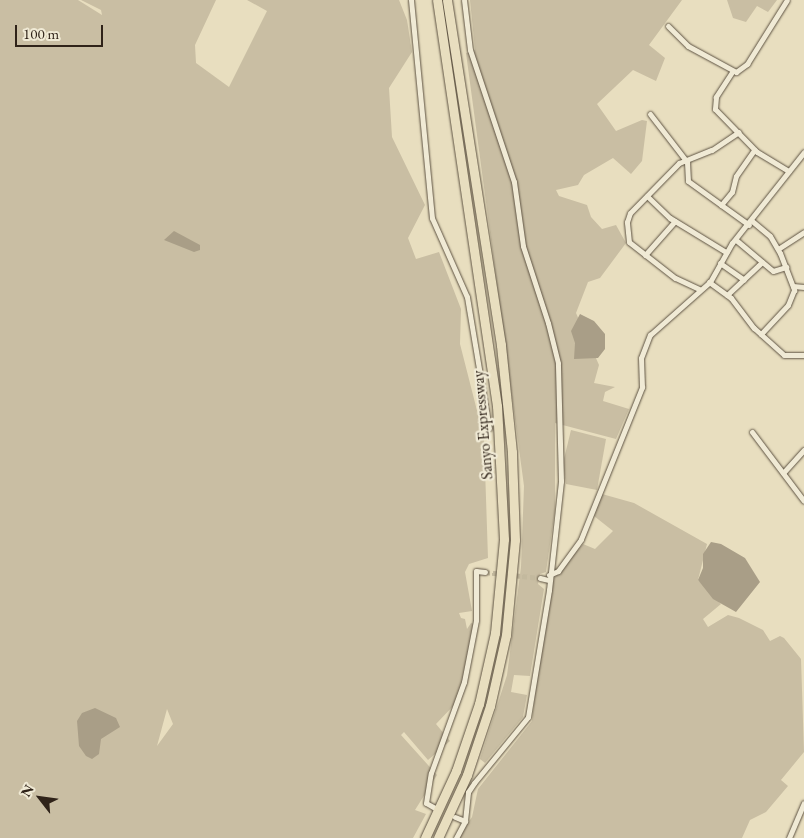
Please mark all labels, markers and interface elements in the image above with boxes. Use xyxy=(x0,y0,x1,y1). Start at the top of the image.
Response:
scale bar xyxy=(18,15,105,47)
text: 100 m xyxy=(23,24,59,43)
street label: Sanyo Expressway xyxy=(469,370,497,480)
north arrow xyxy=(15,773,65,823)
text: N xyxy=(16,781,38,800)

